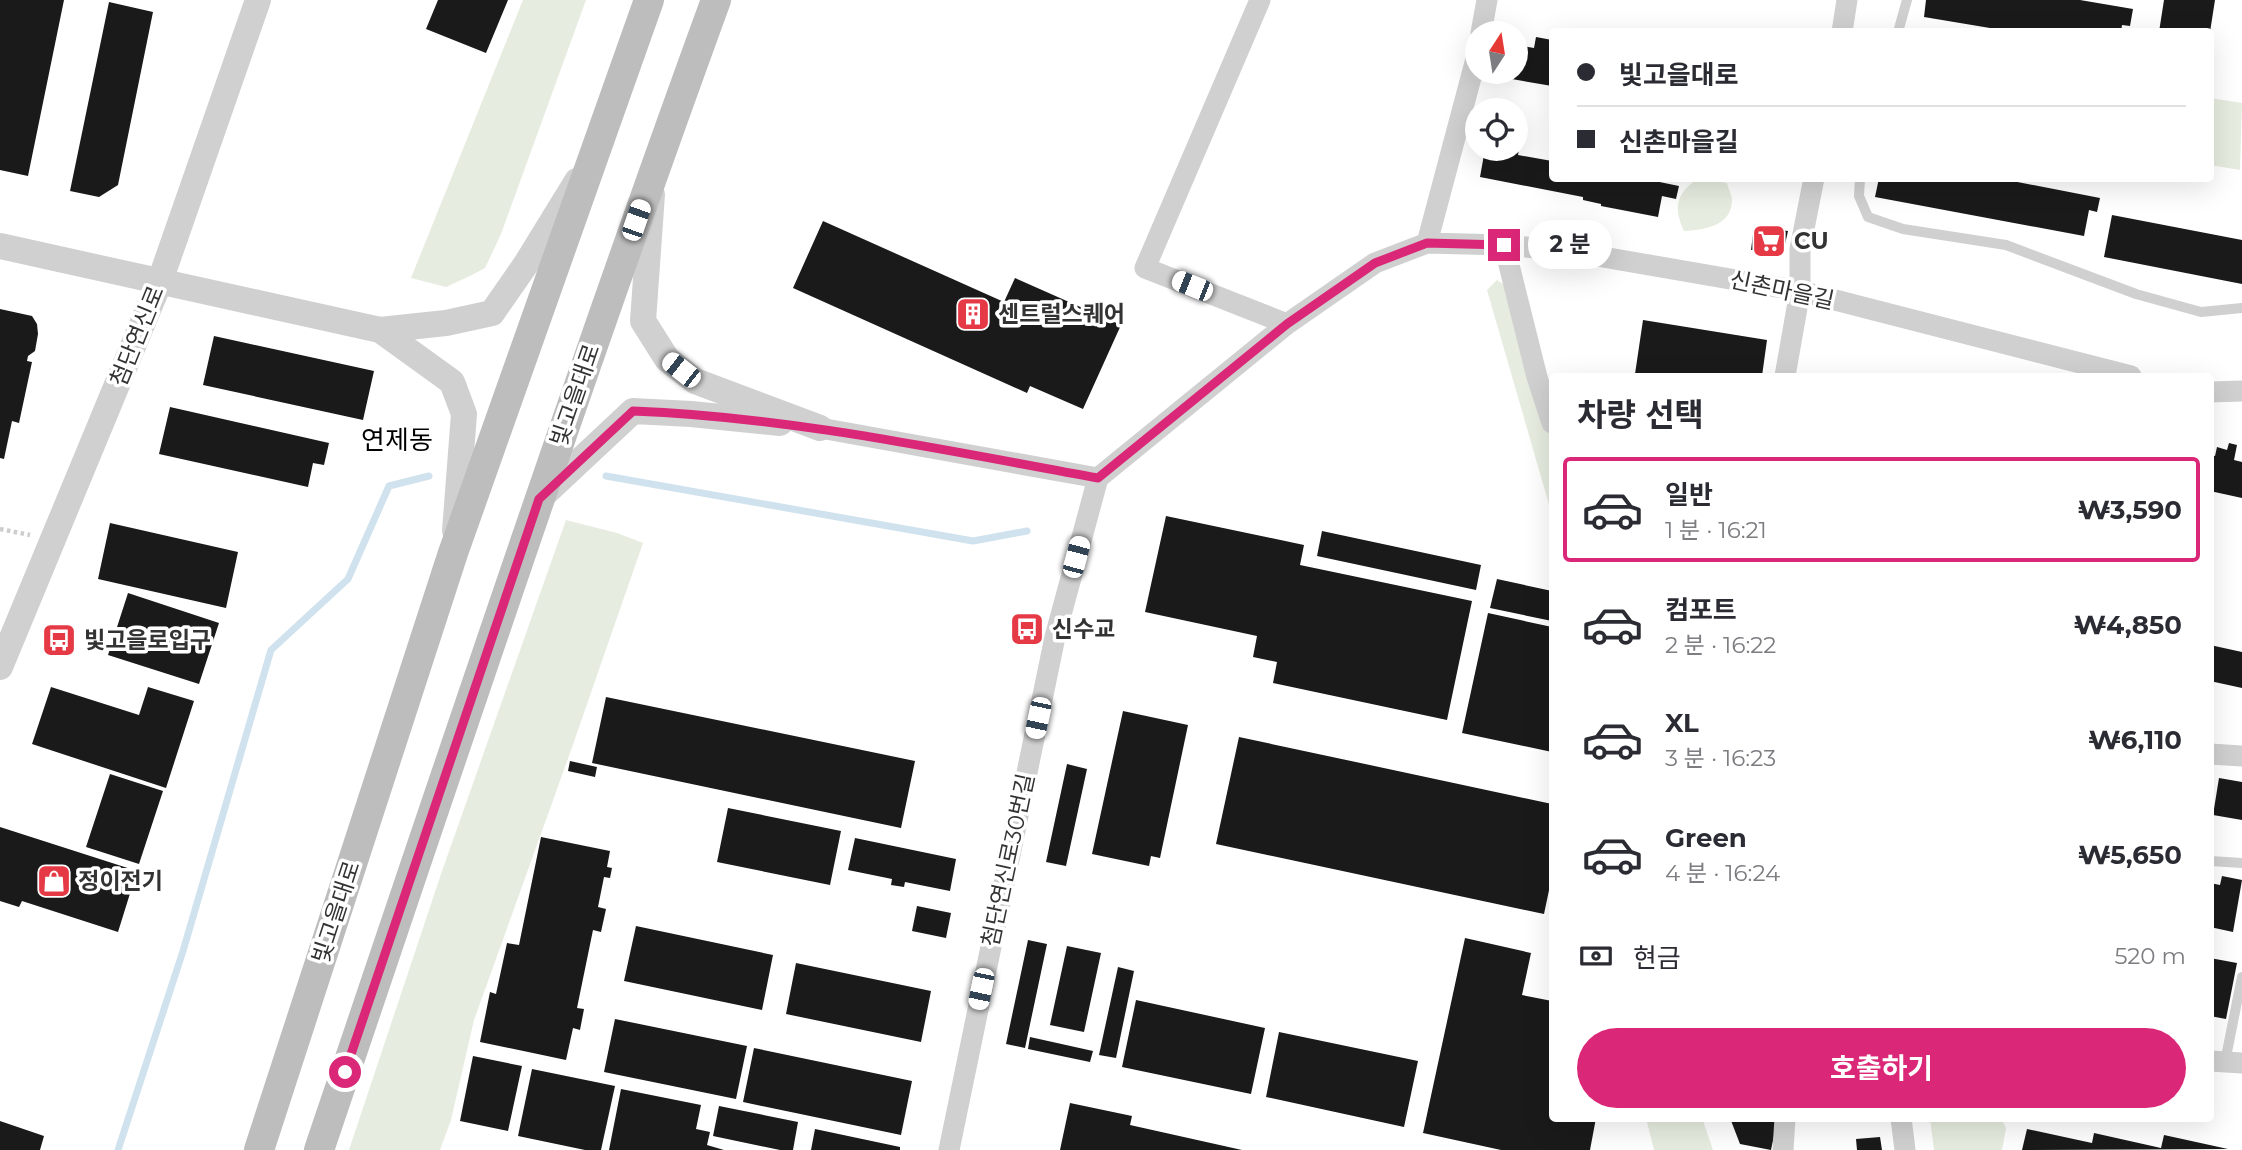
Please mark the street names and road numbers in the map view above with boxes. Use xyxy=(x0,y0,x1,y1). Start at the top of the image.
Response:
street label: 신촌마을길 xyxy=(1727,265,1837,315)
street label: 첨단연신로 xyxy=(104,282,170,390)
street label: 빛고을대로 xyxy=(545,340,605,450)
street label: 첨단연신로30번길 xyxy=(976,771,1040,949)
street label: 빛고을대로 xyxy=(306,857,366,967)

